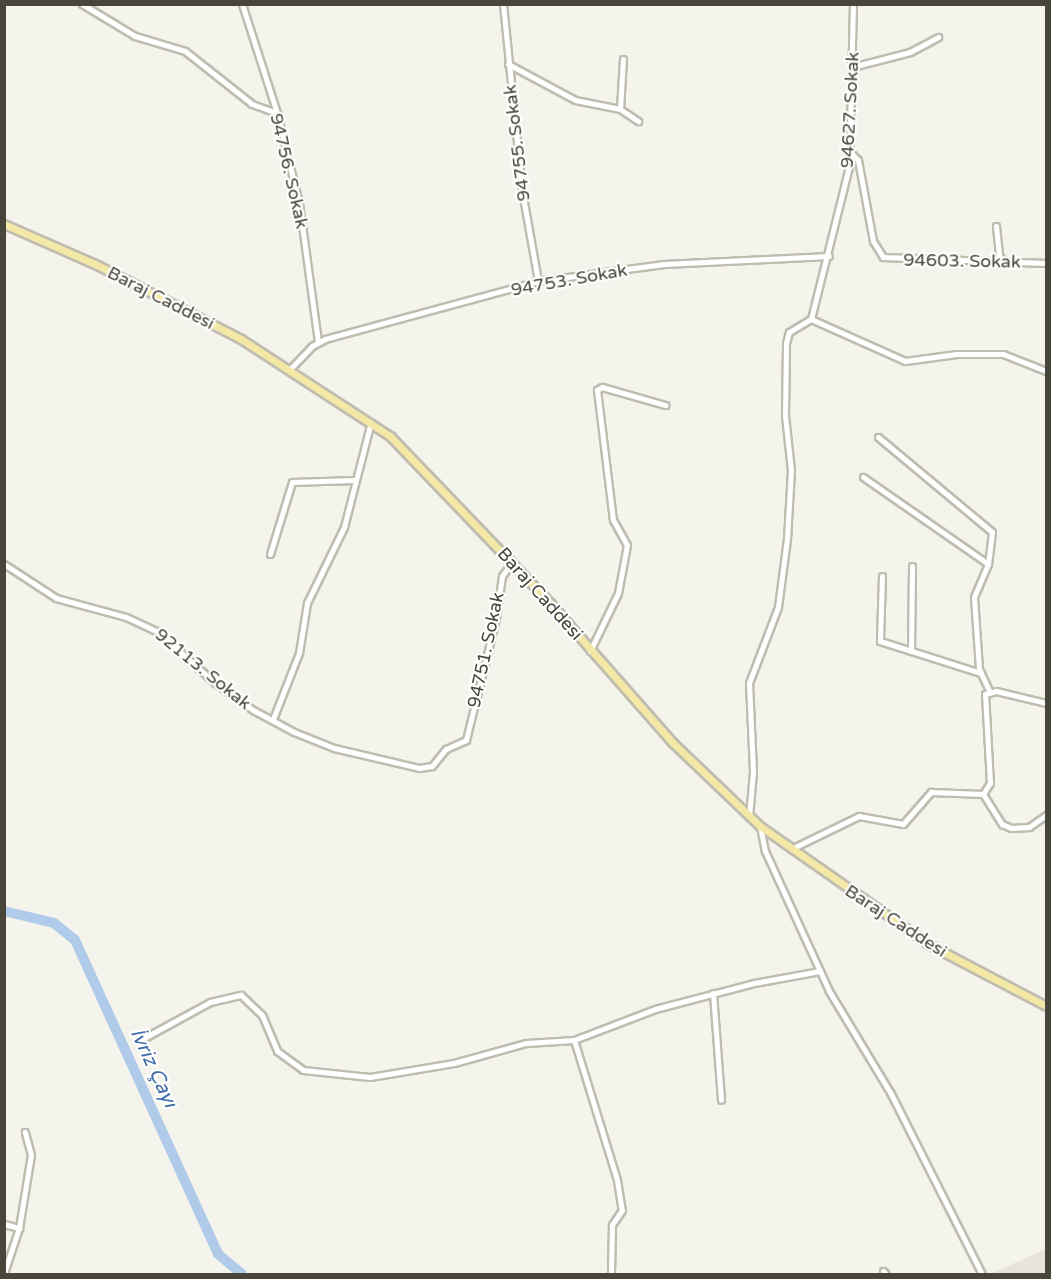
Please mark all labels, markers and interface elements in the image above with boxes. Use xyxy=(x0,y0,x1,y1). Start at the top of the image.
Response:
street label: 94627. Sokak xyxy=(836,51,864,169)
street label: 94755. Sokak xyxy=(499,83,535,203)
street label: 94756. Sokak xyxy=(265,111,313,231)
street label: 94603. Sokak xyxy=(903,249,1021,273)
street label: 94753. Sokak xyxy=(509,259,629,301)
street label: Baraj Caddesi xyxy=(104,262,218,334)
street label: Baraj Caddesi xyxy=(493,543,587,645)
street label: 94751. Sokak xyxy=(463,590,509,710)
street label: 92113. Sokak xyxy=(151,624,255,714)
street label: Baraj Caddesi xyxy=(841,880,951,962)
water label: İvriz Çayı xyxy=(124,1025,182,1111)

